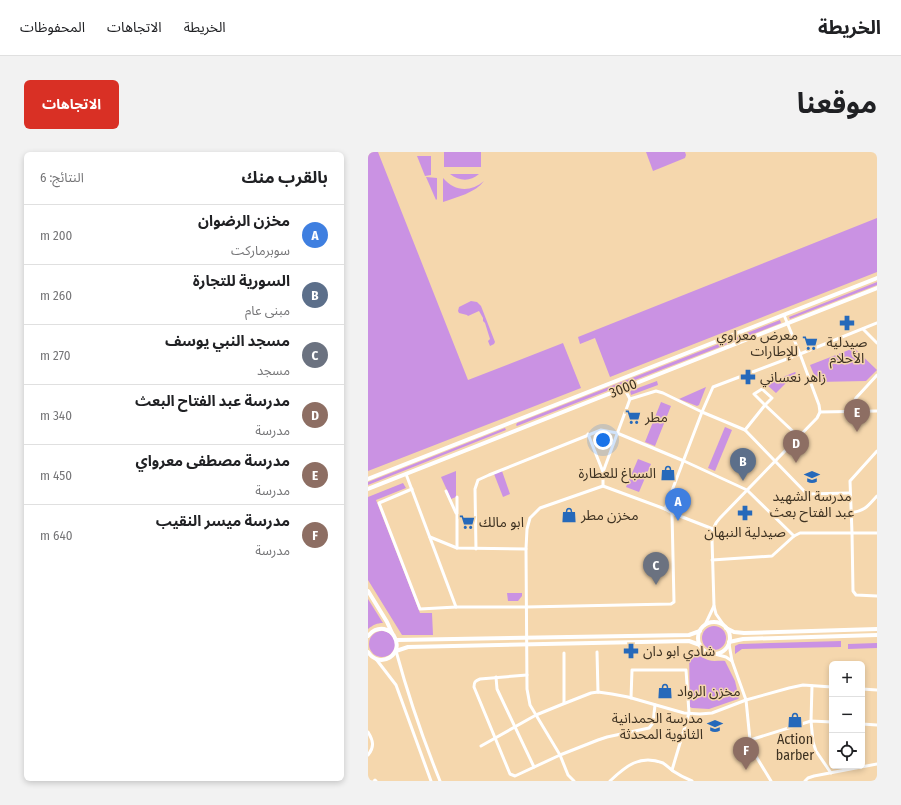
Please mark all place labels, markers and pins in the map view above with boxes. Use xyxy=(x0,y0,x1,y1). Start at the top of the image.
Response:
pharmacy icon: صيدلية الأحلام xyxy=(838,314,856,332)
place label: معرض معراوي للإطارات xyxy=(717,327,798,361)
supermarket icon: معرض معراوي للإطارات xyxy=(801,334,819,352)
place label: صيدلية الأحلام xyxy=(827,334,868,369)
pharmacy icon: زاهر نعساني xyxy=(739,368,757,386)
place label: زاهر نعساني xyxy=(760,369,826,388)
pin: E xyxy=(844,399,870,432)
supermarket icon: مطر xyxy=(624,408,642,426)
place label: مطر xyxy=(644,409,668,426)
pin: D xyxy=(783,430,809,463)
pin: B xyxy=(730,448,756,481)
shop icon: السباغ للعطارة xyxy=(659,464,677,482)
place label: السباغ للعطارة xyxy=(578,465,656,484)
school or university icon: مدرسة الشهيد عبد الفتاح بعث xyxy=(803,468,821,486)
pin: A xyxy=(665,488,691,521)
place label: مدرسة الشهيد عبد الفتاح بعث xyxy=(770,488,854,523)
pharmacy icon: صيدلية النبهان xyxy=(736,504,754,522)
shop icon: مخزن مطر xyxy=(560,506,578,524)
place label: مخزن مطر xyxy=(580,507,639,524)
supermarket icon: ابو مالك xyxy=(458,513,476,531)
place label: ابو مالك xyxy=(479,514,524,531)
place label: صيدلية النبهان xyxy=(704,524,786,541)
pin: C xyxy=(643,552,669,585)
pharmacy icon: شادي ابو دان xyxy=(622,642,640,660)
place label: شادي ابو دان xyxy=(643,643,715,662)
shop icon: مخزن الرواد xyxy=(656,682,674,700)
place label: مخزن الرواد xyxy=(677,683,740,700)
place label: مدرسة الحمدانية الثانوية المحدثة xyxy=(612,710,703,743)
shop icon: Action barber xyxy=(786,711,804,729)
school or university icon: مدرسة الحمدانية الثانوية المحدثة xyxy=(706,717,724,735)
place label: Action barber xyxy=(776,731,814,764)
pin: F xyxy=(733,737,759,770)

